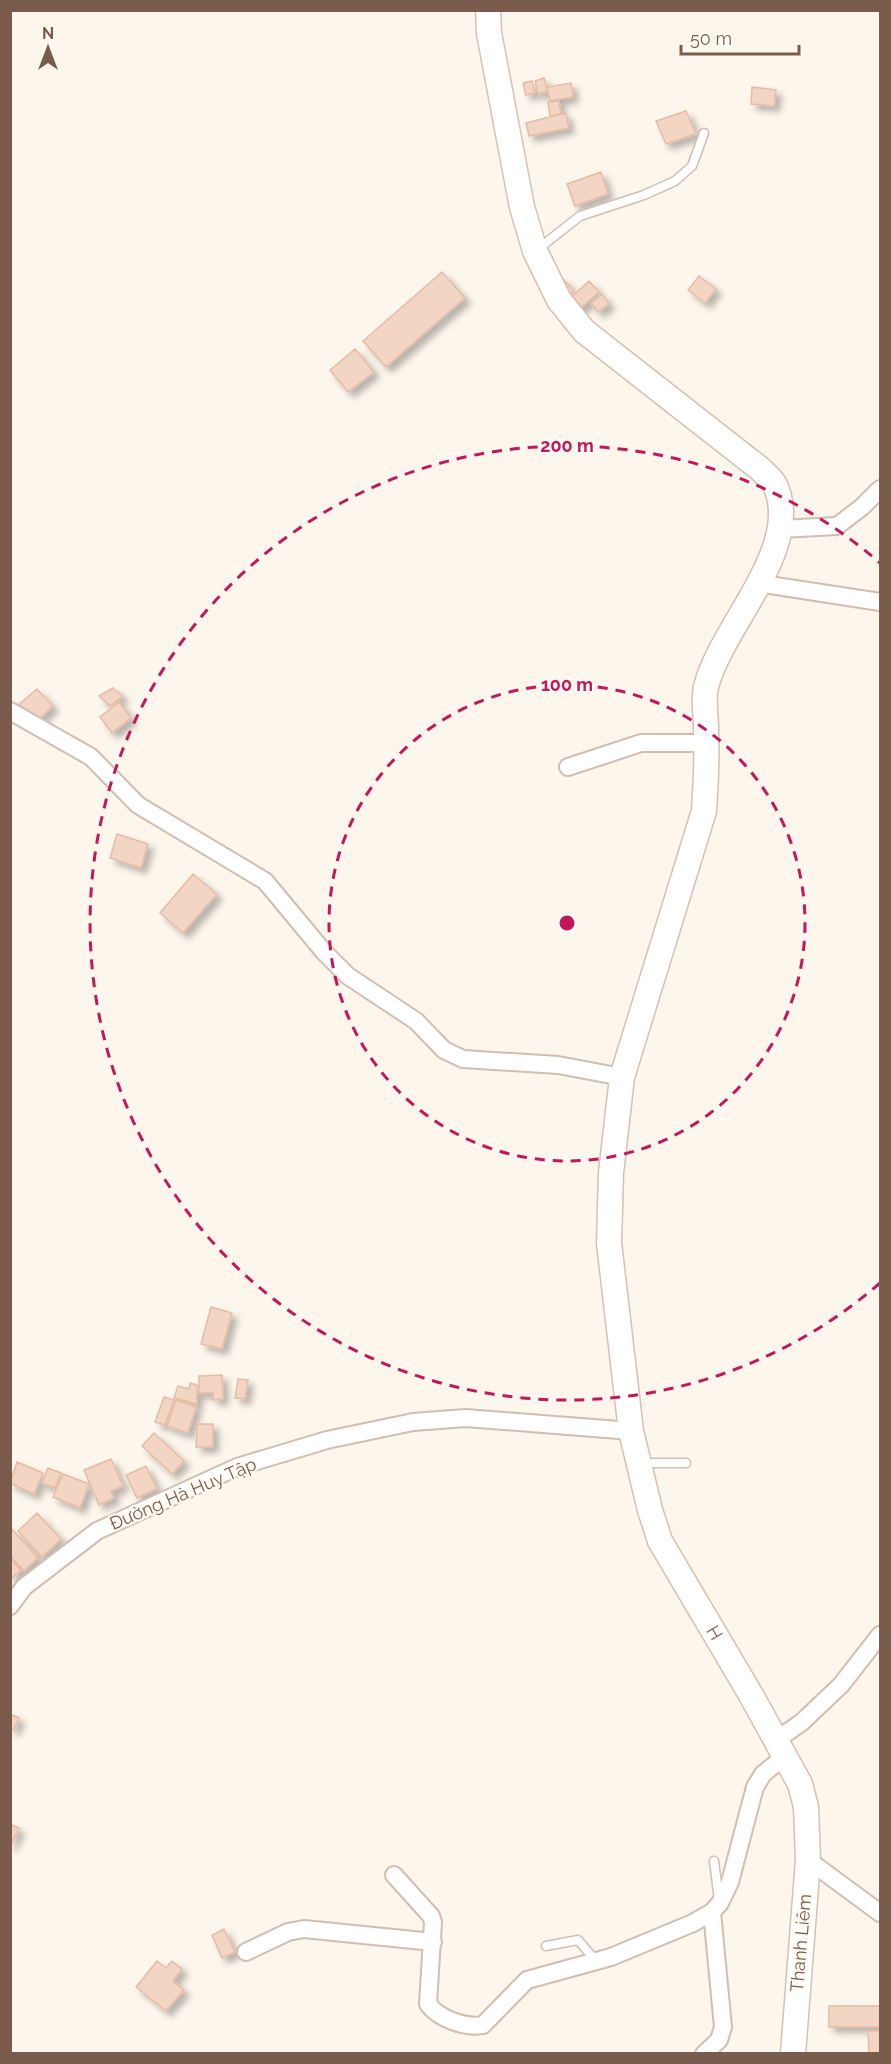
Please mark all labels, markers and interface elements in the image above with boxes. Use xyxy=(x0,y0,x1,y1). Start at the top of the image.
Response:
north arrow xyxy=(18,18,78,78)
scale bar xyxy=(681,18,800,56)
text: N xyxy=(42,24,54,43)
text: 50 m xyxy=(690,28,732,49)
text: 200 m xyxy=(540,435,594,456)
text: 100 m xyxy=(541,674,593,695)
centre of rings xyxy=(557,913,577,933)
street label: Đường Hà Huy Tập xyxy=(106,1453,259,1534)
street label: H xyxy=(702,1621,727,1644)
street label: Thanh Liêm xyxy=(786,1893,815,1993)

